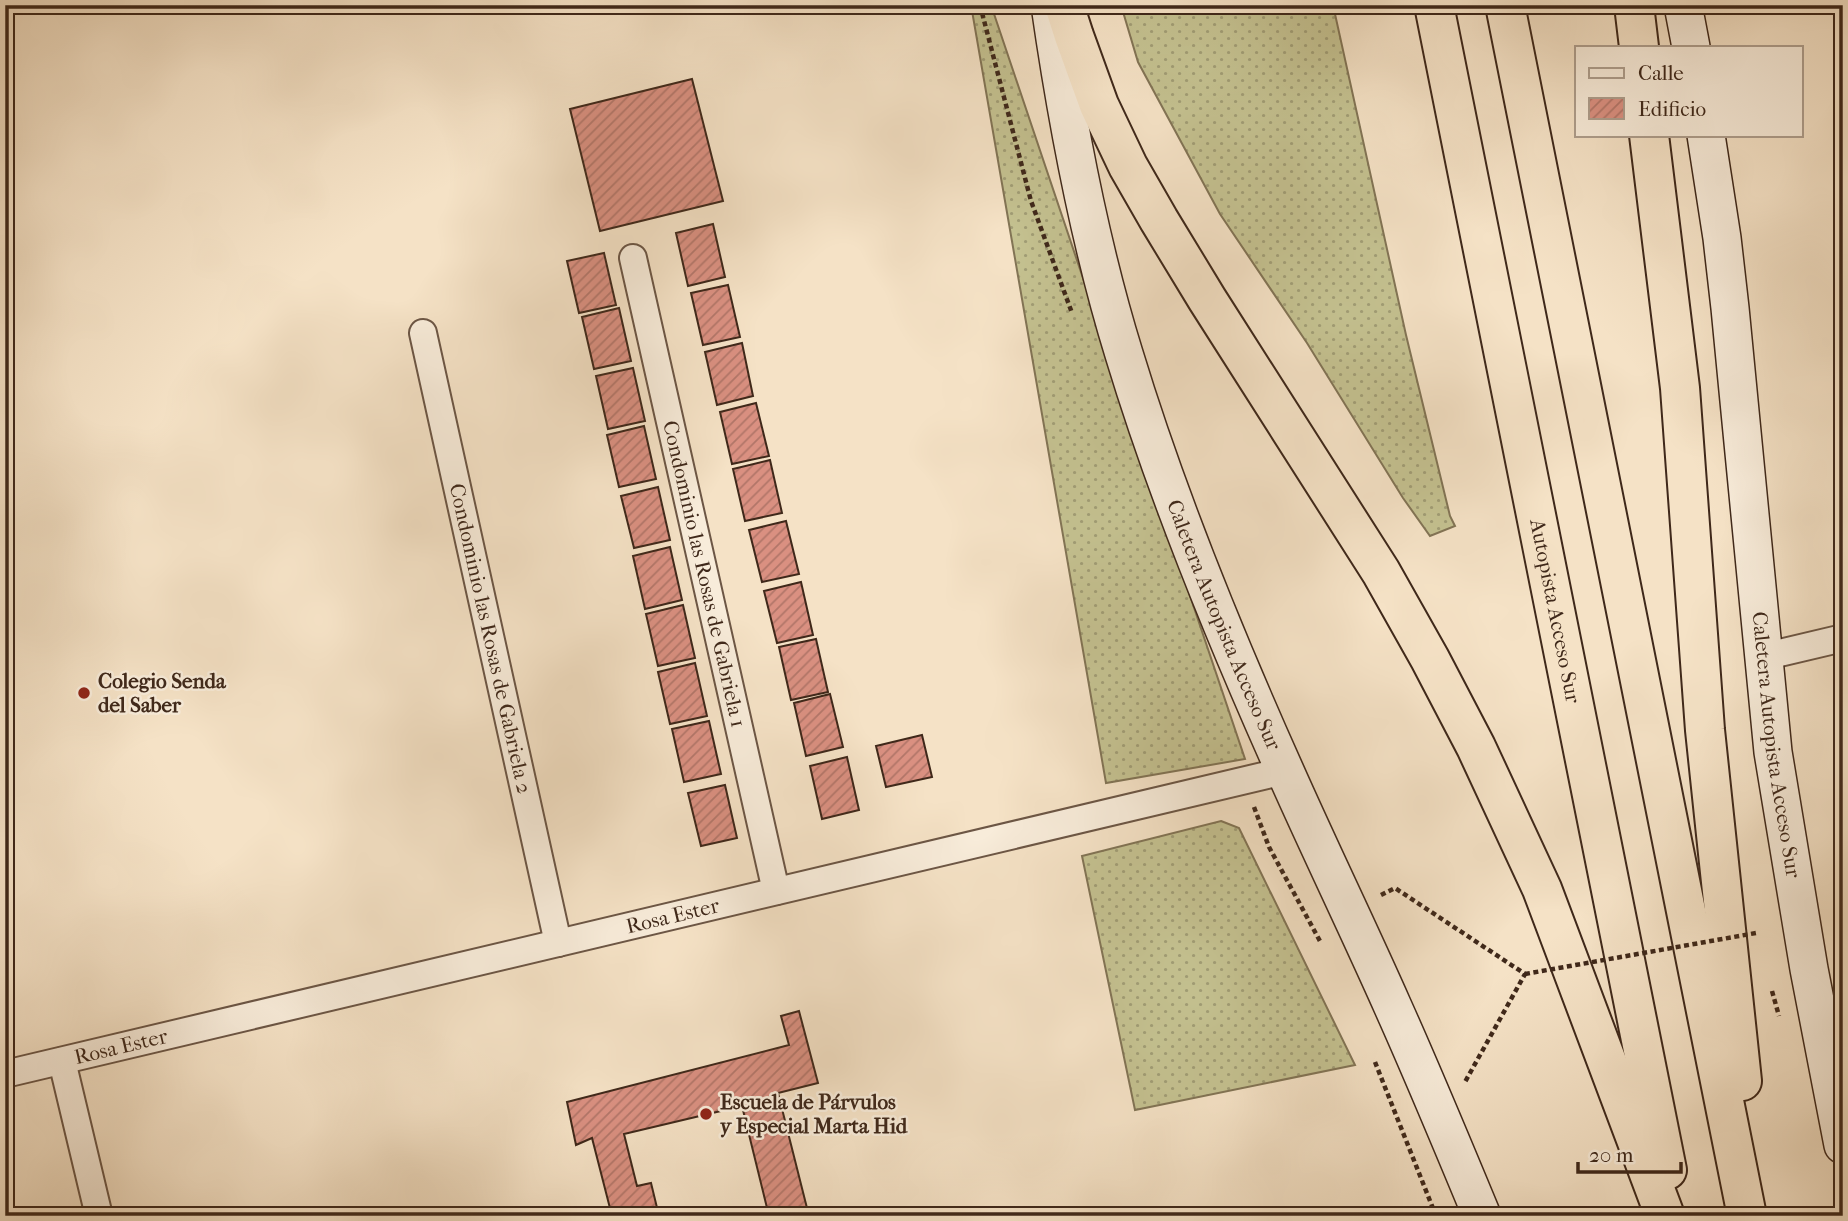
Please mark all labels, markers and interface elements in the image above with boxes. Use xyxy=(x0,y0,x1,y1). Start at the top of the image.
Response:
legend xyxy=(1575,46,1802,136)
text: Calle xyxy=(1638,61,1684,85)
text: Edificio xyxy=(1638,97,1706,121)
street label: Condominio las Rosas de Gabriela 1 xyxy=(658,418,751,730)
street label: Condominio las Rosas de Gabriela 2 xyxy=(445,481,537,796)
street label: Caletera Autopista Acceso Sur xyxy=(1162,496,1286,754)
street label: Autopista Acceso Sur xyxy=(1525,516,1585,705)
street label: Caletera Autopista Acceso Sur xyxy=(1747,610,1806,880)
place label: Colegio Senda del Saber xyxy=(98,669,227,717)
marker: Colegio Senda del Saber xyxy=(76,685,92,701)
street label: Rosa Ester xyxy=(624,893,722,938)
street label: Rosa Ester xyxy=(72,1024,170,1069)
place label: Escuela de Párvulos y Especial Marta Hid xyxy=(720,1090,908,1138)
marker: Escuela de Párvulos y Especial Marta Hid xyxy=(698,1106,714,1122)
scale bar xyxy=(1578,1130,1682,1174)
text: 20 m xyxy=(1589,1143,1634,1167)

